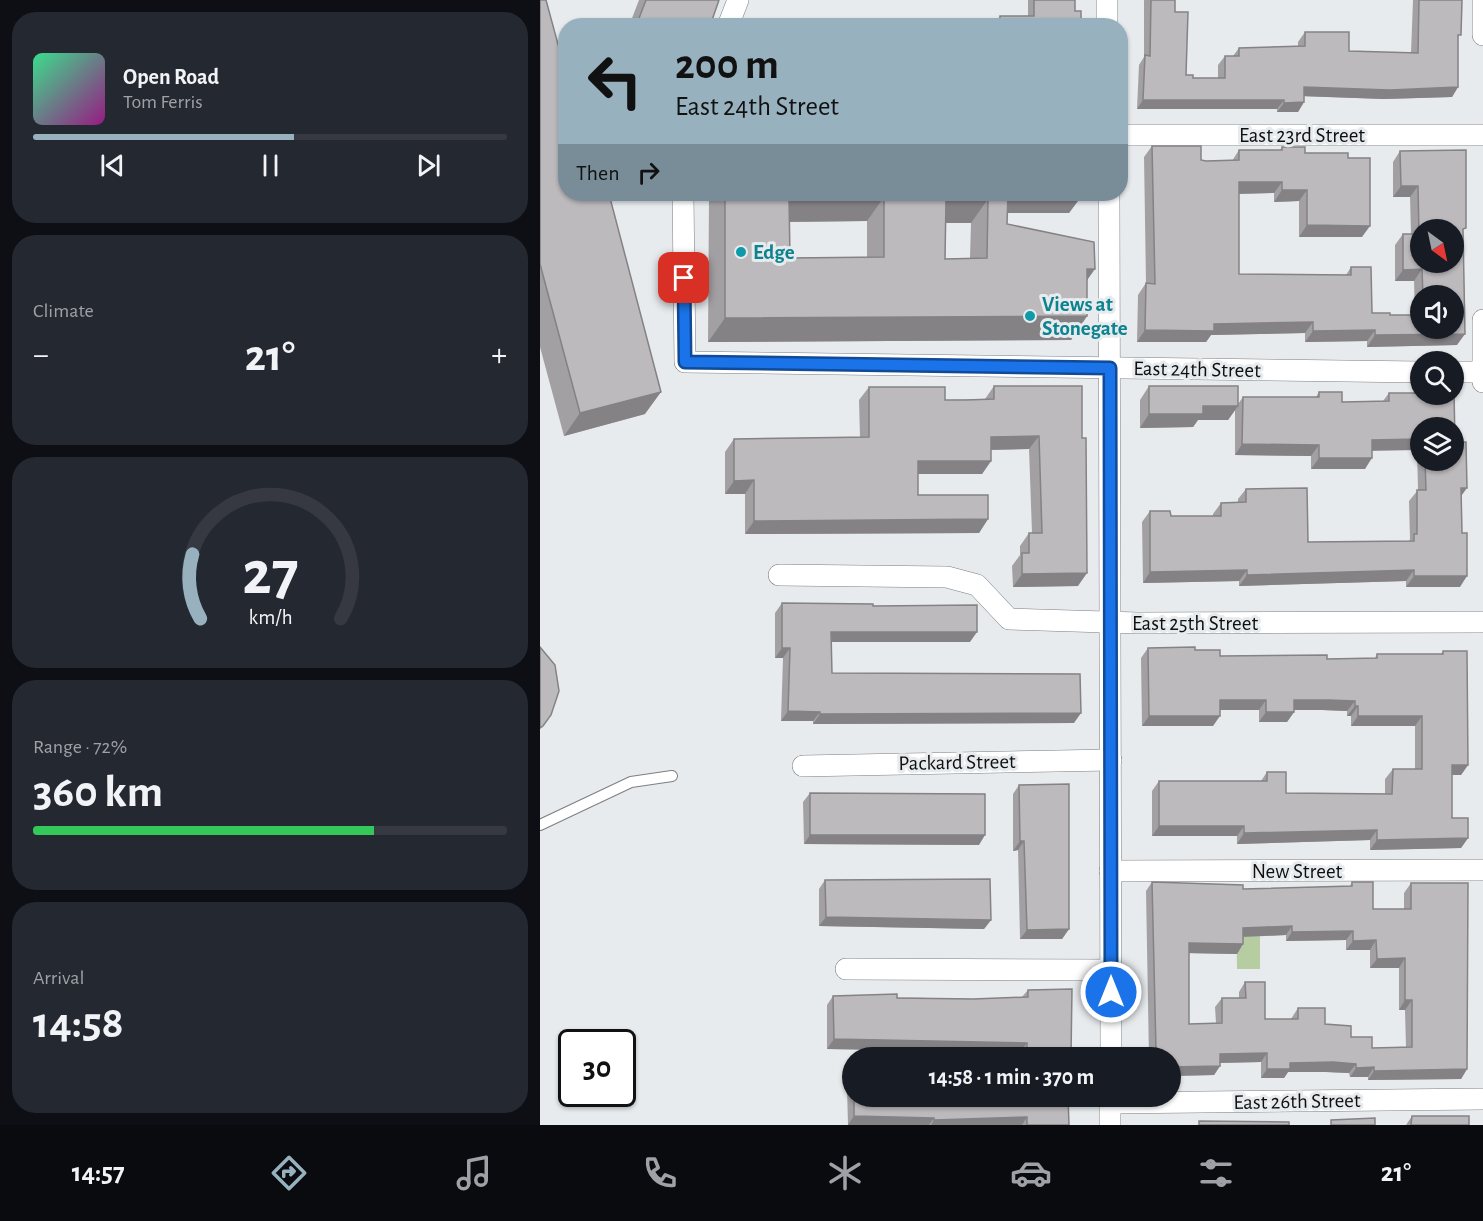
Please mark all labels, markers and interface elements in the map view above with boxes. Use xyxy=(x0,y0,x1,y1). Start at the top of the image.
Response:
icon: left xyxy=(576,42,654,120)
text: 200 m xyxy=(675,44,779,86)
text: Open Road xyxy=(123,66,219,88)
text: Tom Ferris xyxy=(123,92,203,112)
text: East 24th Street xyxy=(675,93,839,120)
street label: East 23rd Street xyxy=(1239,125,1365,146)
icon: previous xyxy=(96,149,129,182)
icon: pause xyxy=(254,149,287,182)
icon: next xyxy=(412,149,445,182)
icon: right xyxy=(632,156,665,189)
text: Then xyxy=(576,162,620,184)
north arrow xyxy=(1410,219,1464,273)
map controls xyxy=(1410,219,1464,471)
place label: Edge xyxy=(753,242,795,263)
marker: Edge xyxy=(734,245,748,259)
pin xyxy=(658,252,709,303)
icon: arrive xyxy=(667,261,700,294)
button: sound xyxy=(1410,285,1464,339)
place label: Views at Stonegate xyxy=(1042,294,1128,339)
text: Climate xyxy=(33,301,94,321)
marker: Views at Stonegate xyxy=(1023,309,1037,323)
text: 21° xyxy=(245,334,295,379)
text: − xyxy=(33,339,49,372)
text: + xyxy=(491,339,507,372)
button: search xyxy=(1410,351,1464,405)
street label: East 24th Street xyxy=(1133,358,1261,381)
button: layers xyxy=(1410,417,1464,471)
text: 27 xyxy=(242,544,298,606)
text: km/h xyxy=(248,608,292,629)
street label: East 25th Street xyxy=(1132,613,1258,634)
text: Range · 72% xyxy=(33,737,127,757)
street label: Packard Street xyxy=(898,751,1016,774)
text: 360 km xyxy=(33,770,163,815)
street label: New Street xyxy=(1252,861,1343,882)
position arrow xyxy=(1079,960,1143,1024)
text: Arrival xyxy=(33,968,84,988)
text: 14:58 xyxy=(33,1001,124,1046)
speed limit sign: 30 xyxy=(558,1029,636,1107)
text: 14:58 · 1 min · 370 m xyxy=(929,1066,1094,1088)
street label: East 26th Street xyxy=(1233,1090,1361,1113)
icon: directions xyxy=(268,1152,310,1194)
icon: music xyxy=(453,1152,495,1194)
icon: phone xyxy=(639,1152,681,1194)
icon: climate xyxy=(824,1152,866,1194)
icon: car xyxy=(1010,1152,1052,1194)
icon: filters xyxy=(1195,1152,1237,1194)
text: 14:57 xyxy=(72,1159,125,1186)
text: 21° xyxy=(1381,1159,1411,1186)

